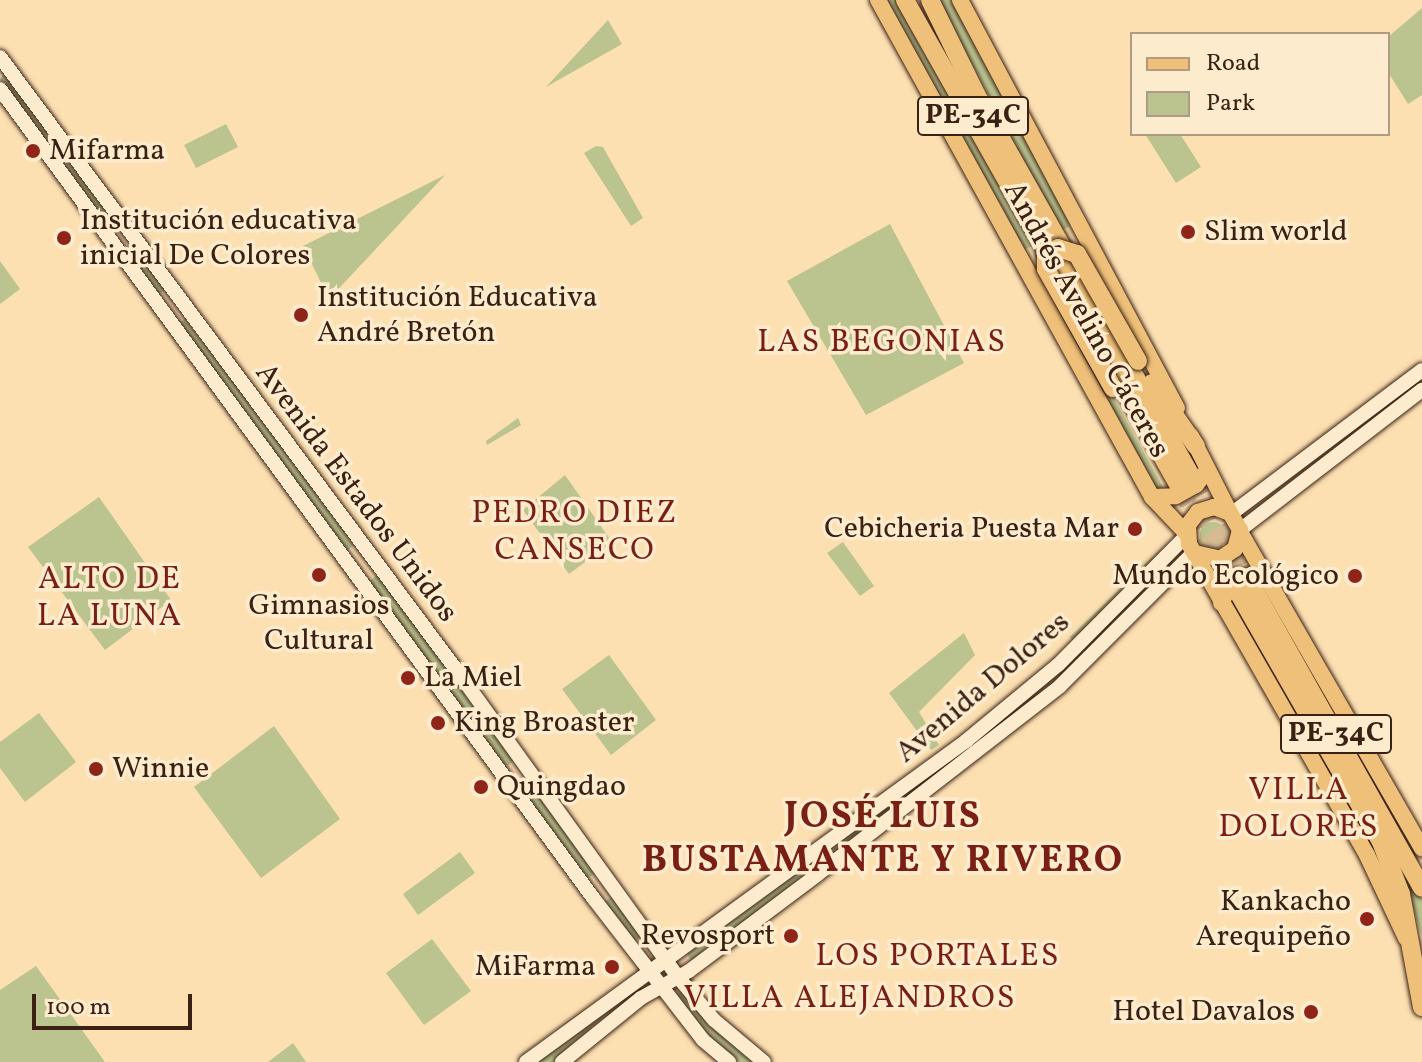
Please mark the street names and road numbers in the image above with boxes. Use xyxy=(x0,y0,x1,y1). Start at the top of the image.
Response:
road number: PE-34C xyxy=(917,92,1029,140)
street label: Andrés Avelino Cáceres xyxy=(995,176,1177,464)
street label: Avenida Estados Unidos xyxy=(247,356,465,630)
street label: Avenida Dolores xyxy=(889,605,1077,771)
road number: PE-34C xyxy=(1280,710,1392,758)

